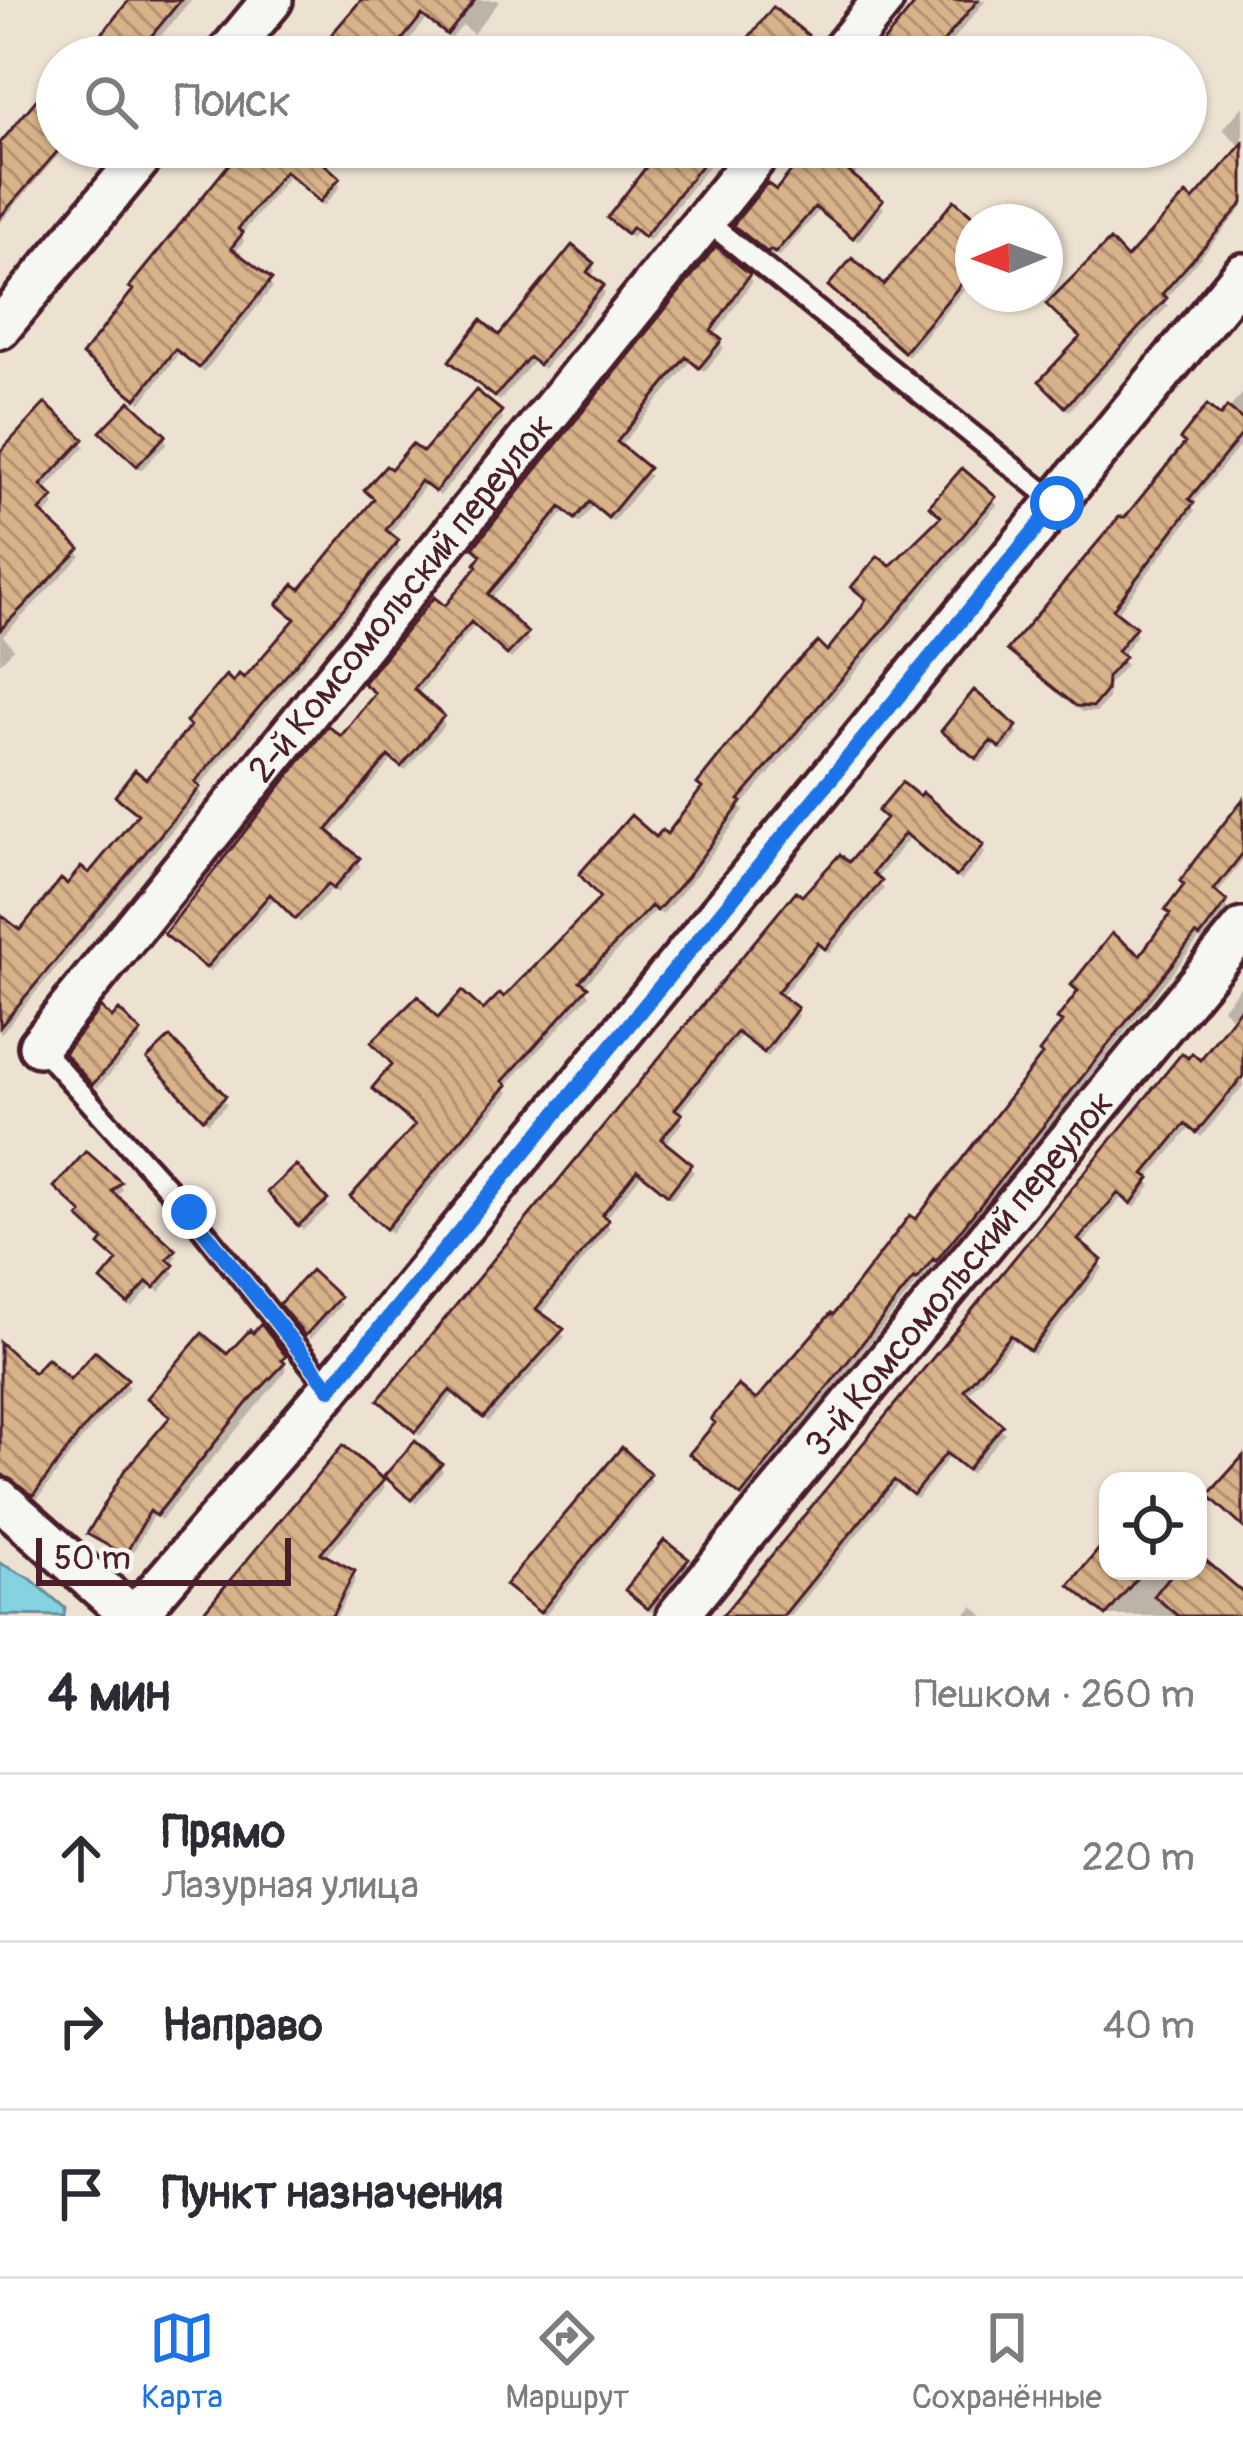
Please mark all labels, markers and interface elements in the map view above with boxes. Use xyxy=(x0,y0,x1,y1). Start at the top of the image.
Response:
search box xyxy=(36,36,1207,168)
icon: search xyxy=(78,69,144,135)
text: Поиск xyxy=(174,74,291,130)
north arrow xyxy=(955,204,1063,312)
street label: 2-й Комсомольский переулок xyxy=(238,404,563,791)
route start xyxy=(1030,476,1084,530)
street label: 3-й Комсомольский переулок xyxy=(795,1081,1123,1466)
route end xyxy=(162,1185,216,1239)
map controls xyxy=(1099,1472,1207,1580)
button: locate xyxy=(1099,1472,1207,1580)
scale bar xyxy=(36,1532,291,1585)
text: 50 m xyxy=(54,1538,131,1579)
text: 4 мин xyxy=(48,1662,170,1726)
text: Пешком · 260 m xyxy=(914,1670,1195,1719)
text: Прямо xyxy=(162,1805,285,1861)
icon: ahead xyxy=(48,1825,114,1891)
text: 220 m xyxy=(1082,1833,1195,1882)
text: Лазурная улица xyxy=(162,1861,419,1910)
icon: right xyxy=(48,1993,114,2059)
text: Направо xyxy=(162,1998,323,2054)
text: 40 m xyxy=(1103,2001,1195,2050)
icon: arrive xyxy=(48,2161,114,2227)
text: Пункт назначения xyxy=(162,2166,503,2222)
tab: Карта xyxy=(141,2305,223,2418)
tab: Маршрут xyxy=(505,2305,629,2418)
tab: Сохранённые xyxy=(912,2305,1102,2418)

